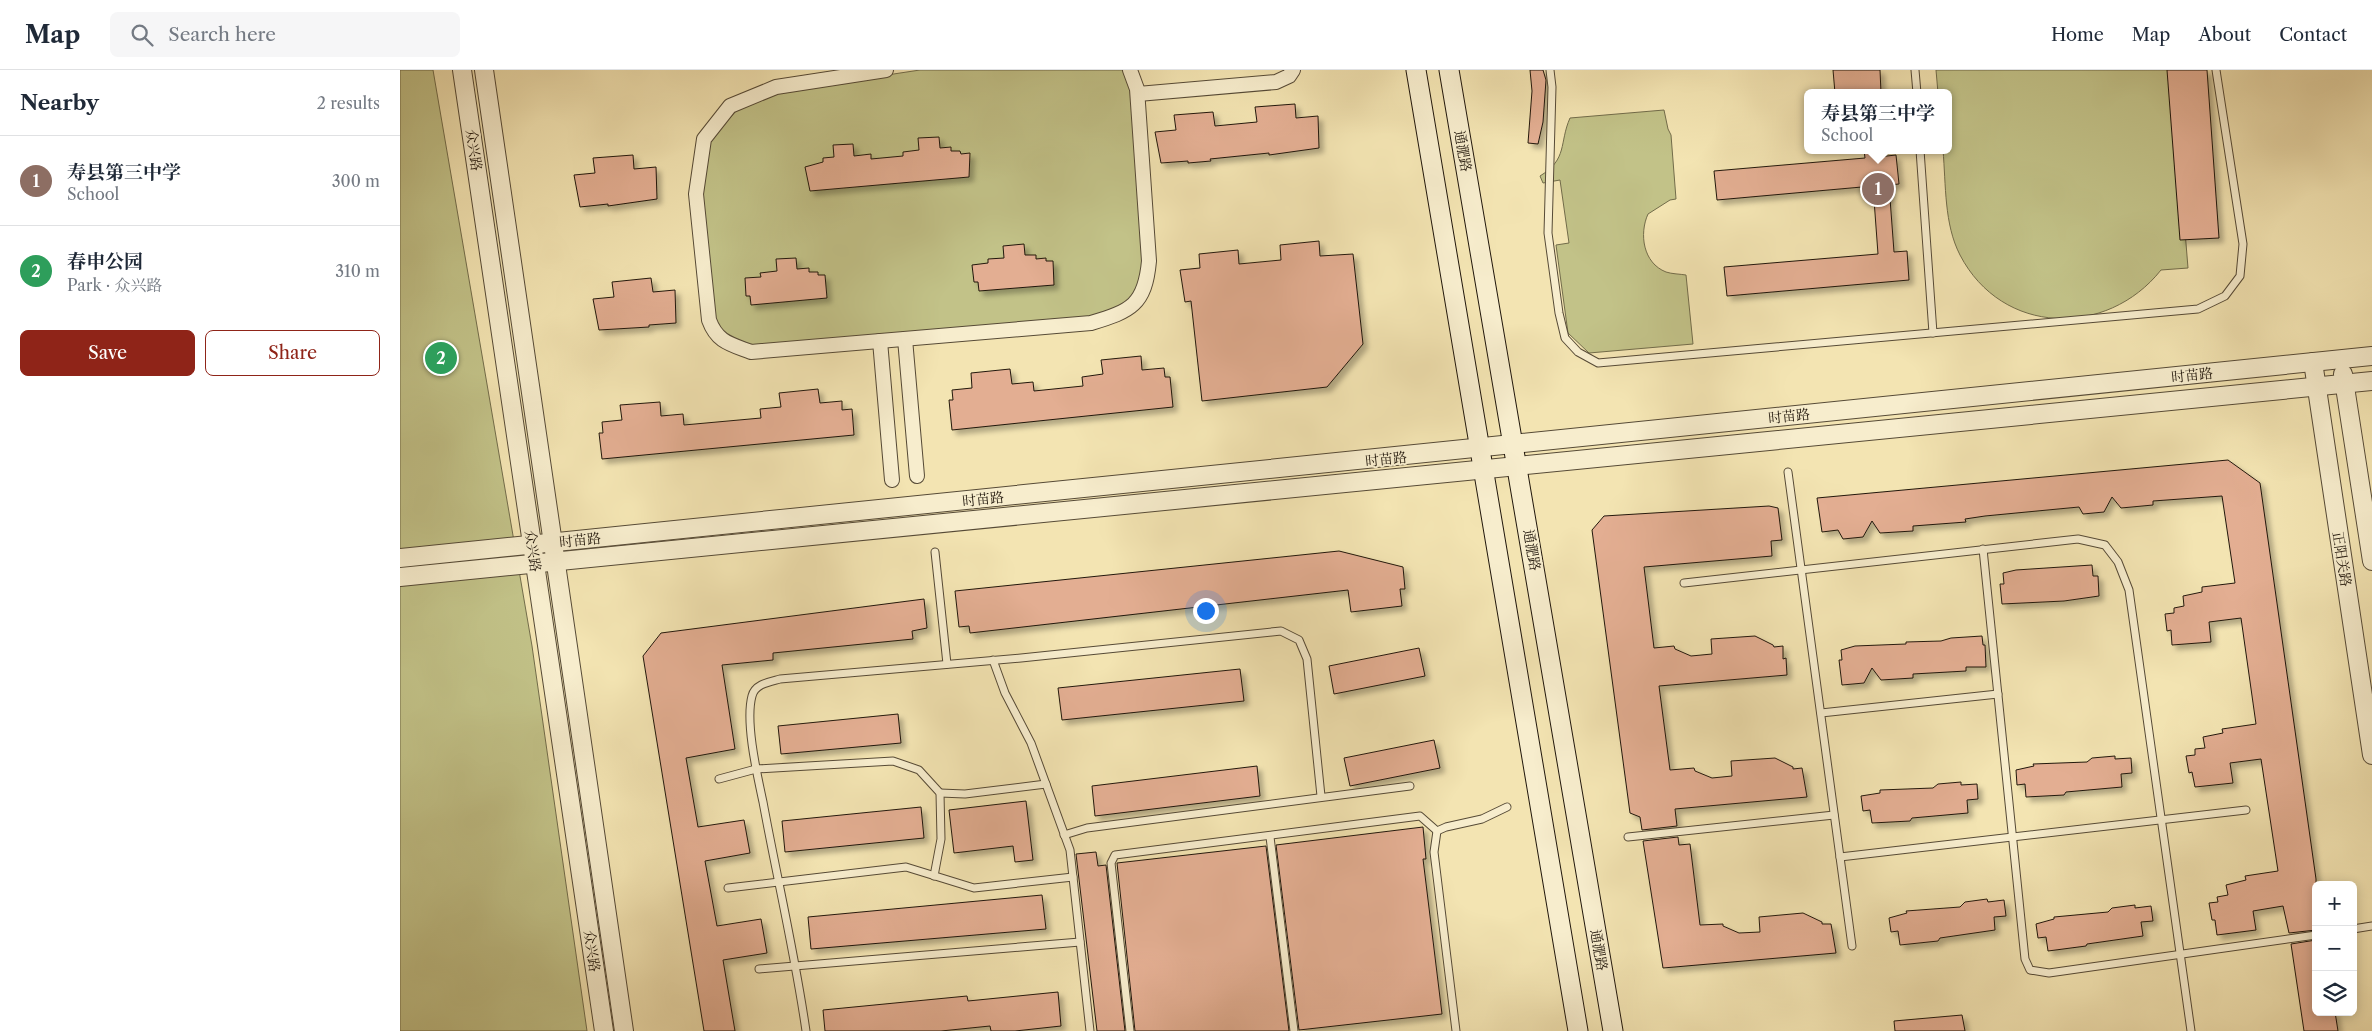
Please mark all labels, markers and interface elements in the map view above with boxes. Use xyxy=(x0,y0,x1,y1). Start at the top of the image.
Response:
search box xyxy=(110,12,460,57)
text: Map xyxy=(25,20,80,49)
icon: search xyxy=(128,21,156,49)
text: Search here xyxy=(168,23,276,46)
text: Home xyxy=(2051,24,2104,46)
text: Map xyxy=(2132,24,2170,46)
text: About xyxy=(2198,24,2251,46)
text: Contact xyxy=(2279,24,2347,46)
popup xyxy=(1804,89,1952,154)
text: Nearby xyxy=(20,90,99,115)
text: 2 results xyxy=(317,93,380,113)
text: 寿县第三中学 xyxy=(1821,102,1935,125)
text: School xyxy=(1821,125,1873,145)
street label: 众兴路 xyxy=(462,128,486,172)
street label: 通淝路 xyxy=(1450,129,1476,173)
text: 寿县第三中学 xyxy=(67,161,181,184)
pin: 1 xyxy=(1862,170,1894,208)
text: 1 xyxy=(32,171,40,191)
text: 300 m xyxy=(332,171,380,191)
text: School xyxy=(67,184,119,204)
text: 春申公园 xyxy=(67,250,143,273)
text: 2 xyxy=(31,261,41,281)
text: 310 m xyxy=(335,261,380,281)
text: Park · 众兴路 xyxy=(67,275,162,295)
button: Save xyxy=(20,330,195,376)
button: Share xyxy=(205,330,380,376)
pin: 2 xyxy=(425,339,457,377)
street label: 时苗路 xyxy=(2170,364,2214,386)
street label: 时苗路 xyxy=(1767,405,1811,427)
street label: 时苗路 xyxy=(1364,448,1408,470)
street label: 时苗路 xyxy=(961,488,1005,510)
street label: 通淝路 xyxy=(1519,528,1545,572)
street label: 众兴路 xyxy=(521,529,545,573)
street label: 时苗路 xyxy=(558,529,602,551)
street label: 正阳关路 xyxy=(2329,530,2355,588)
your location xyxy=(1193,598,1219,624)
map controls xyxy=(2312,881,2357,1016)
button: + xyxy=(2312,881,2357,926)
button: − xyxy=(2312,926,2357,971)
street label: 通淝路 xyxy=(1586,928,1612,972)
street label: 众兴路 xyxy=(580,929,604,973)
button: layers xyxy=(2312,971,2357,1016)

